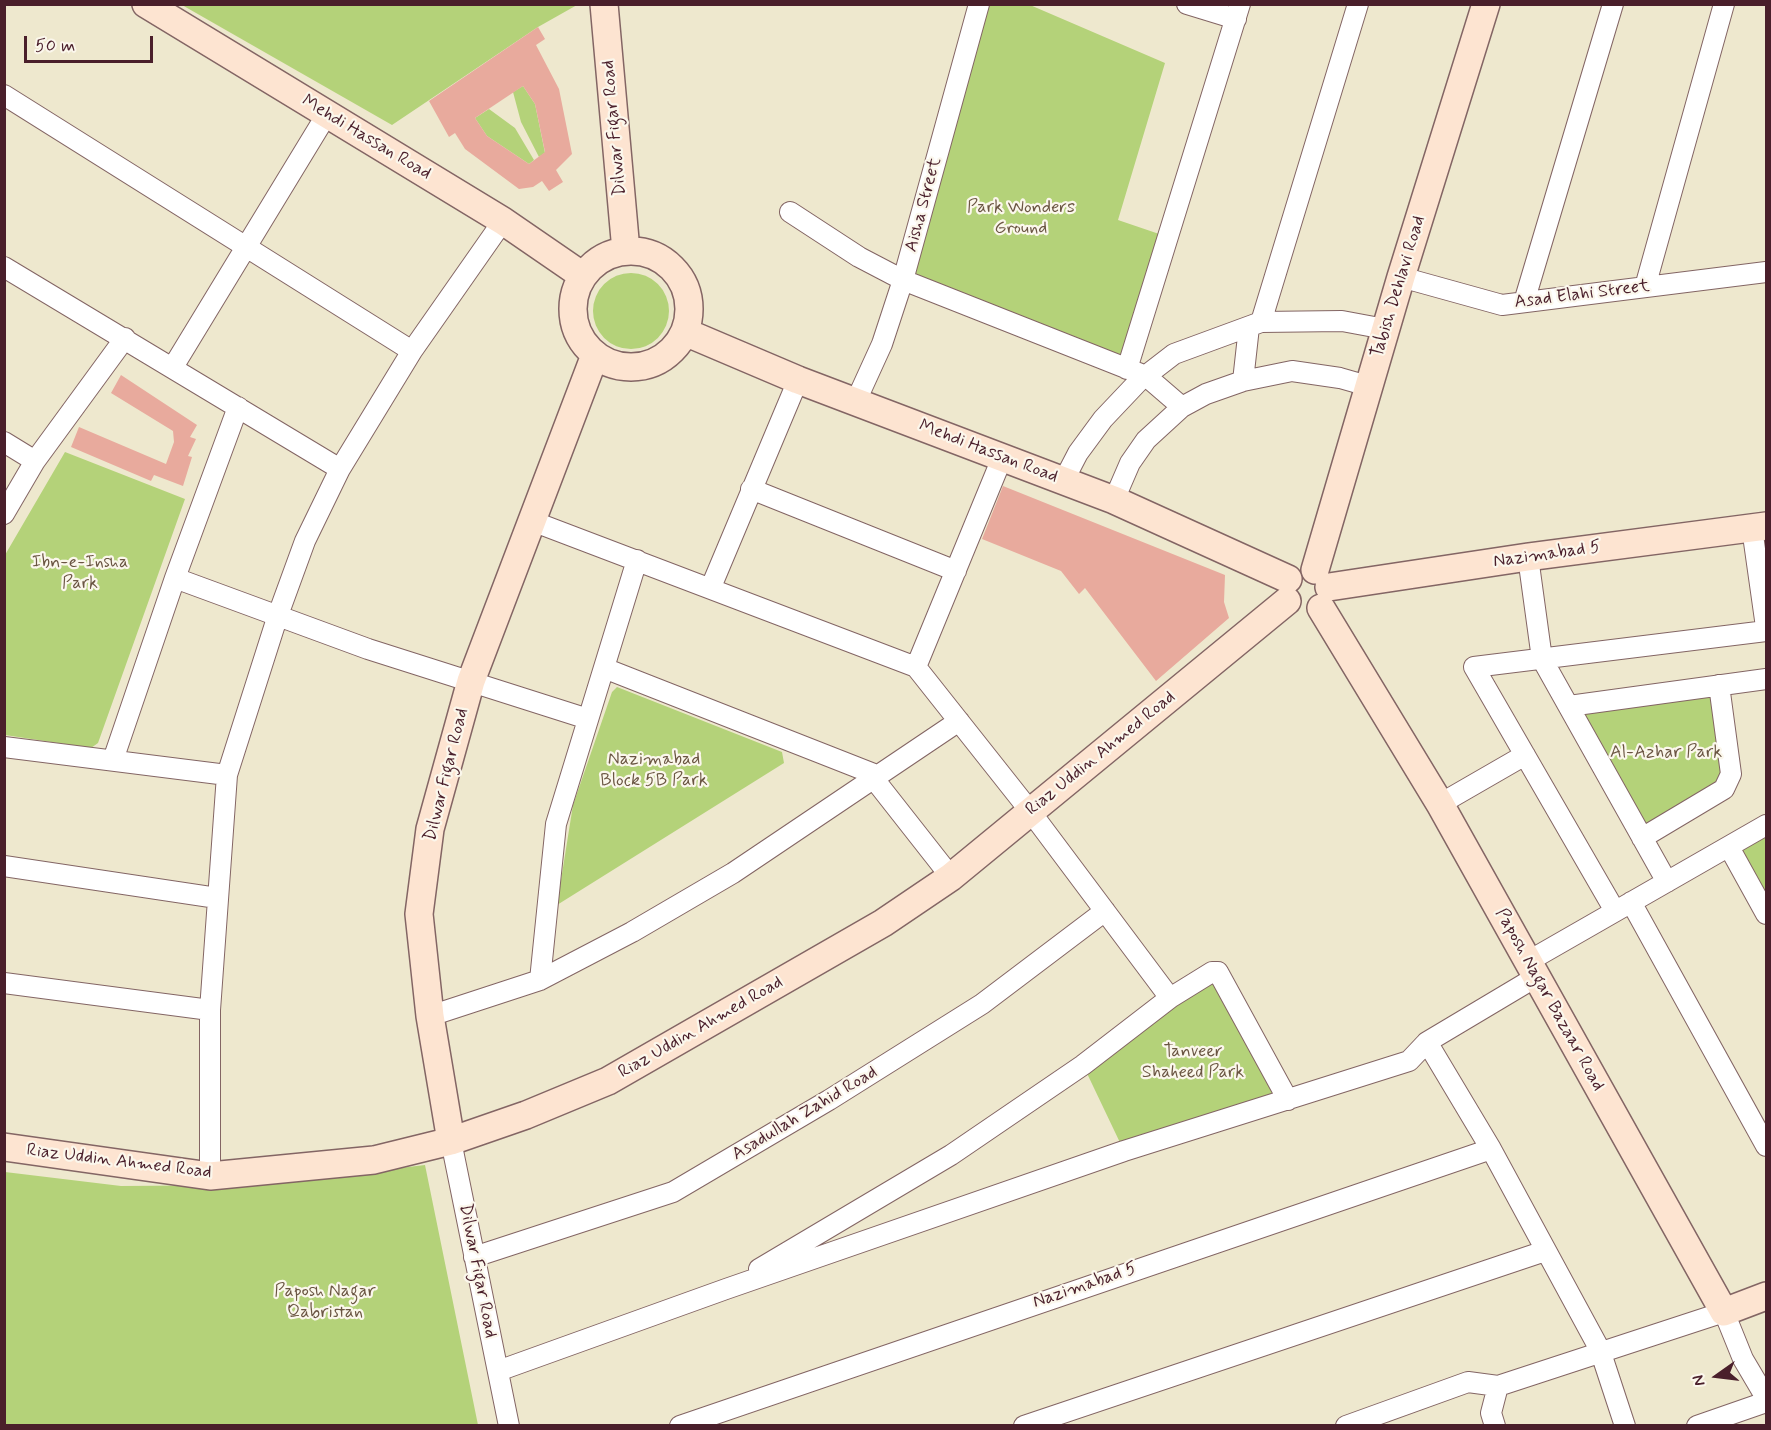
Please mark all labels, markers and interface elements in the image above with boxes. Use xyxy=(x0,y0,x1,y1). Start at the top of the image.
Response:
scale bar xyxy=(27,24,156,62)
text: 50 m xyxy=(35,34,75,58)
street label: Dilwar Figar Road xyxy=(598,59,632,197)
street label: Mehdi Hassan Road xyxy=(297,91,435,185)
street label: Aisha Street xyxy=(901,156,947,254)
park label: Park Wonders Ground xyxy=(967,197,1075,240)
street label: Tabish Dehlavi Road xyxy=(1367,213,1431,361)
street label: Asad Elahi Street xyxy=(1513,276,1651,314)
street label: Mehdi Hassan Road xyxy=(915,416,1061,488)
street label: Nazimabad 5 xyxy=(1492,537,1602,573)
park label: Ibn-e-Insha Park xyxy=(32,552,128,594)
street label: Riaz Uddin Ahmed Road xyxy=(1022,687,1180,821)
street label: Dilwar Figar Road xyxy=(420,706,474,844)
park label: Al-Azhar Park xyxy=(1610,742,1722,764)
park label: Nazimabad Block 5B Park xyxy=(600,749,708,792)
street label: Paposh Nagar Bazaar Road xyxy=(1490,905,1608,1095)
street label: Riaz Uddin Ahmed Road xyxy=(615,972,787,1084)
park label: Tanveer Shaheed Park xyxy=(1142,1041,1244,1084)
street label: Asadullah Zahid Road xyxy=(728,1062,882,1166)
street label: Riaz Uddin Ahmed Road xyxy=(25,1140,213,1184)
street label: Dilwar Figar Road xyxy=(453,1202,501,1340)
street label: Nazimabad 5 xyxy=(1030,1258,1140,1314)
park label: Paposh Nagar Qabristan xyxy=(274,1281,376,1324)
north arrow xyxy=(1687,1346,1747,1406)
text: N xyxy=(1688,1373,1711,1388)

